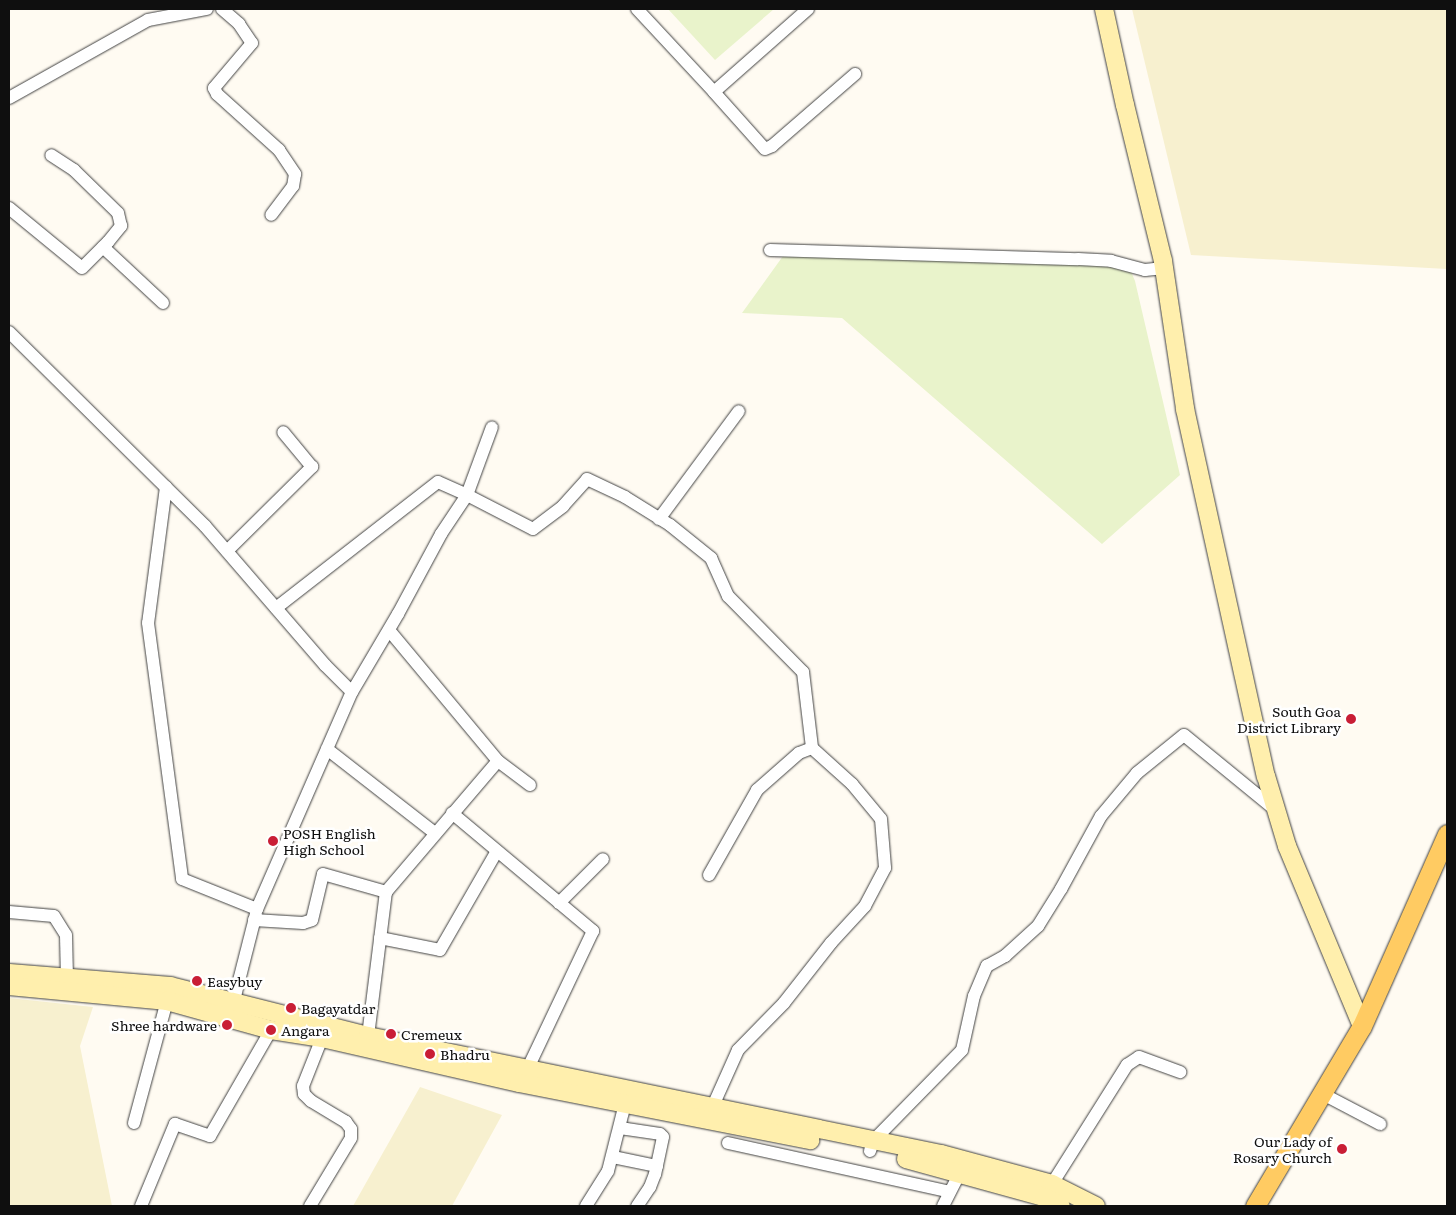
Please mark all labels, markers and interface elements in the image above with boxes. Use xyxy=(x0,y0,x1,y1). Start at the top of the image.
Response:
place label: South Goa District Library xyxy=(1237,703,1341,736)
marker: South Goa District Library xyxy=(1345,713,1357,725)
place label: POSH English High School xyxy=(283,825,376,858)
marker: POSH English High School xyxy=(267,835,279,847)
place label: Easybuy xyxy=(207,973,262,989)
marker: Easybuy xyxy=(191,975,203,987)
place label: Bagayatdar xyxy=(301,1000,375,1016)
marker: Bagayatdar xyxy=(285,1002,297,1014)
place label: Shree hardware xyxy=(111,1017,217,1033)
marker: Shree hardware xyxy=(221,1019,233,1031)
place label: Angara xyxy=(281,1022,330,1038)
marker: Angara xyxy=(265,1024,277,1036)
place label: Cremeux xyxy=(401,1026,462,1042)
marker: Cremeux xyxy=(385,1028,397,1040)
place label: Bhadru xyxy=(440,1046,490,1062)
marker: Bhadru xyxy=(424,1048,436,1060)
place label: Our Lady of Rosary Church xyxy=(1233,1133,1332,1166)
marker: Our Lady of Rosary Church xyxy=(1336,1143,1348,1155)

